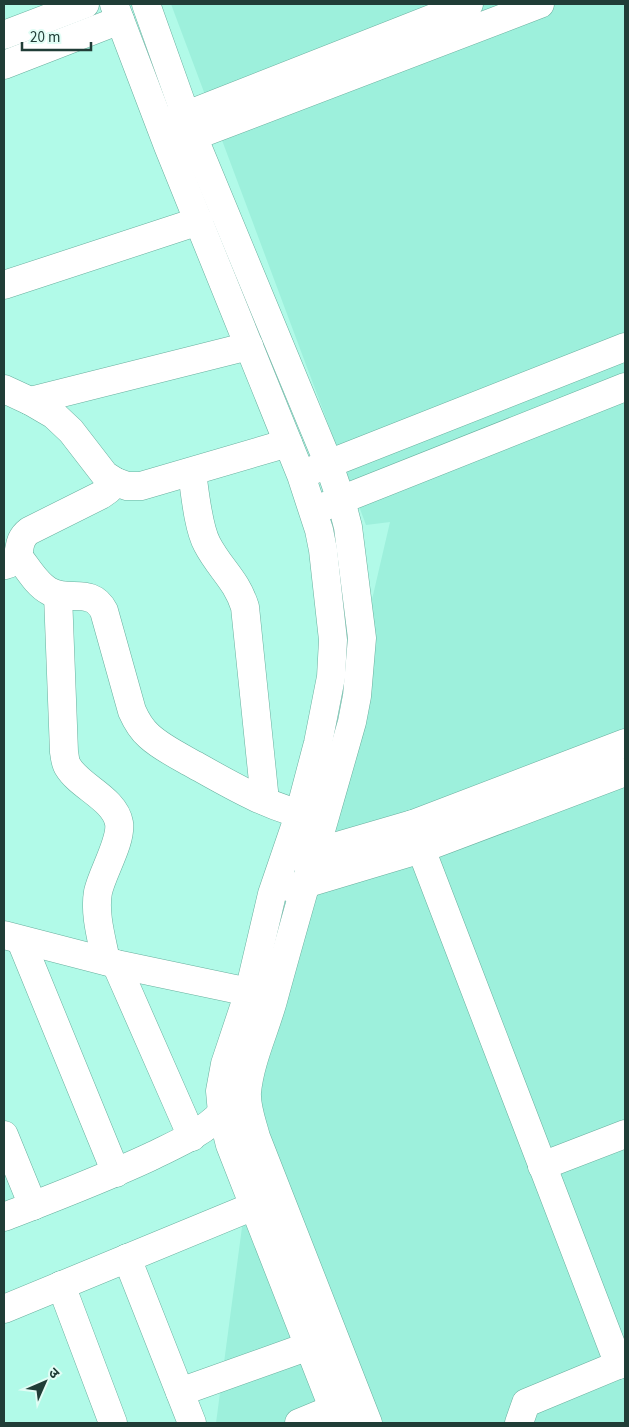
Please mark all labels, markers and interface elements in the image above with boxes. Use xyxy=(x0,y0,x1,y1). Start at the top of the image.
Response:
scale bar xyxy=(22,20,91,52)
text: 20 m xyxy=(30,27,60,48)
north arrow xyxy=(20,1357,70,1407)
text: उ xyxy=(44,1364,64,1384)

